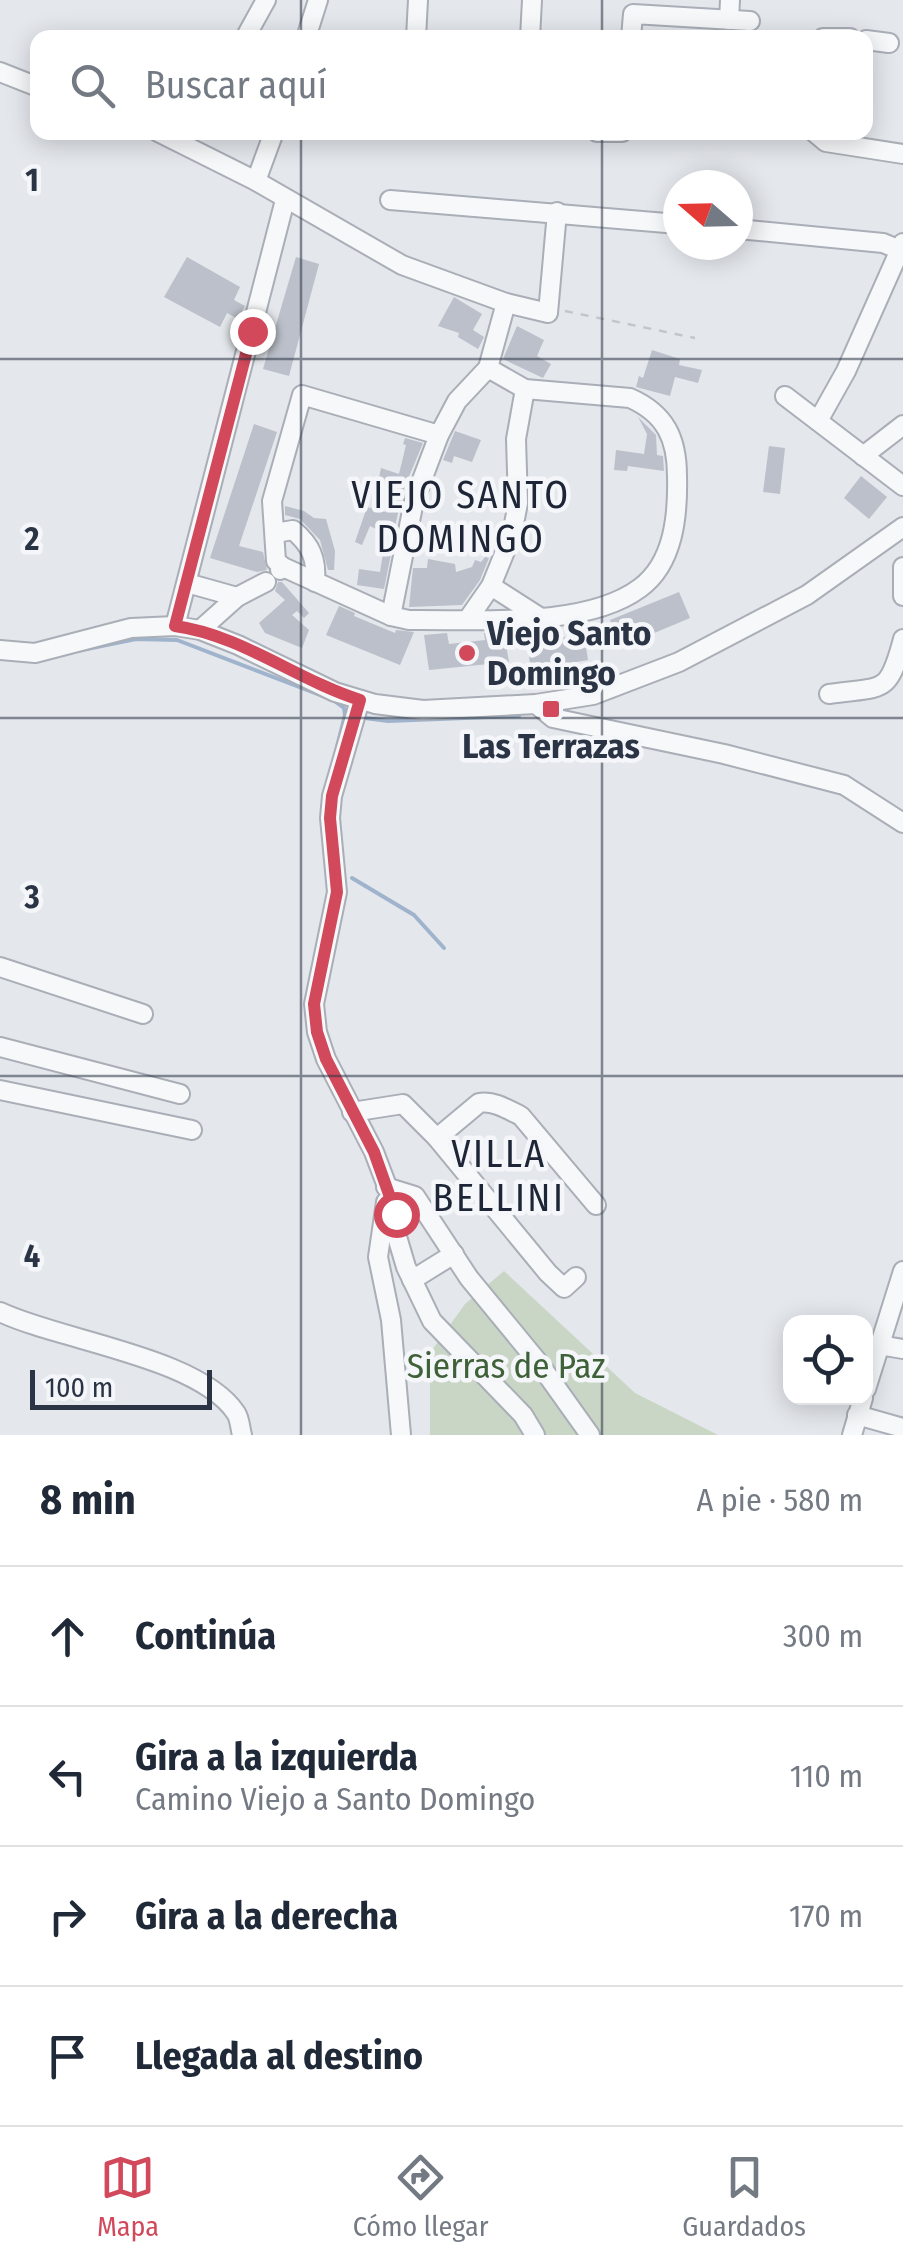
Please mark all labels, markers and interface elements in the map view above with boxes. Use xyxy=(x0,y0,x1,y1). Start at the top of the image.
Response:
search box xyxy=(30,30,873,140)
icon: search xyxy=(65,58,120,113)
text: Buscar aquí xyxy=(145,62,327,108)
text: 1 xyxy=(25,161,39,199)
north arrow xyxy=(663,170,753,260)
route end xyxy=(230,309,276,355)
district label: VIEJO SANTO DOMINGO xyxy=(351,472,571,562)
text: 2 xyxy=(24,520,40,558)
place label: Viejo Santo Domingo xyxy=(486,612,652,694)
marker: Viejo Santo Domingo xyxy=(456,642,478,664)
marker: Las Terrazas xyxy=(540,698,562,720)
place label: Las Terrazas xyxy=(462,725,640,767)
text: 3 xyxy=(23,878,40,916)
district label: VILLA BELLINI xyxy=(433,1131,565,1221)
route start xyxy=(374,1192,420,1238)
text: 4 xyxy=(24,1237,40,1275)
map controls xyxy=(783,1315,873,1405)
button: locate xyxy=(783,1315,873,1405)
park label: Sierras de Paz xyxy=(407,1345,605,1387)
scale bar xyxy=(30,1365,212,1410)
text: 100 m xyxy=(45,1371,113,1404)
text: 8 min xyxy=(40,1475,136,1525)
text: A pie · 580 m xyxy=(696,1481,863,1519)
icon: ahead xyxy=(40,1609,95,1664)
text: Continúa xyxy=(135,1613,276,1659)
text: 300 m xyxy=(783,1617,863,1655)
text: Gira a la izquierda xyxy=(135,1734,418,1780)
icon: left xyxy=(40,1749,95,1804)
text: 110 m xyxy=(790,1757,863,1795)
text: Camino Viejo a Santo Domingo xyxy=(135,1780,535,1818)
icon: right xyxy=(40,1889,95,1944)
text: Gira a la derecha xyxy=(135,1893,398,1939)
text: 170 m xyxy=(789,1897,863,1935)
icon: arrive xyxy=(40,2029,95,2084)
text: Llegada al destino xyxy=(135,2033,423,2079)
tab: Mapa xyxy=(97,2150,159,2243)
tab: Cómo llegar xyxy=(353,2150,488,2243)
tab: Guardados xyxy=(682,2150,806,2243)

